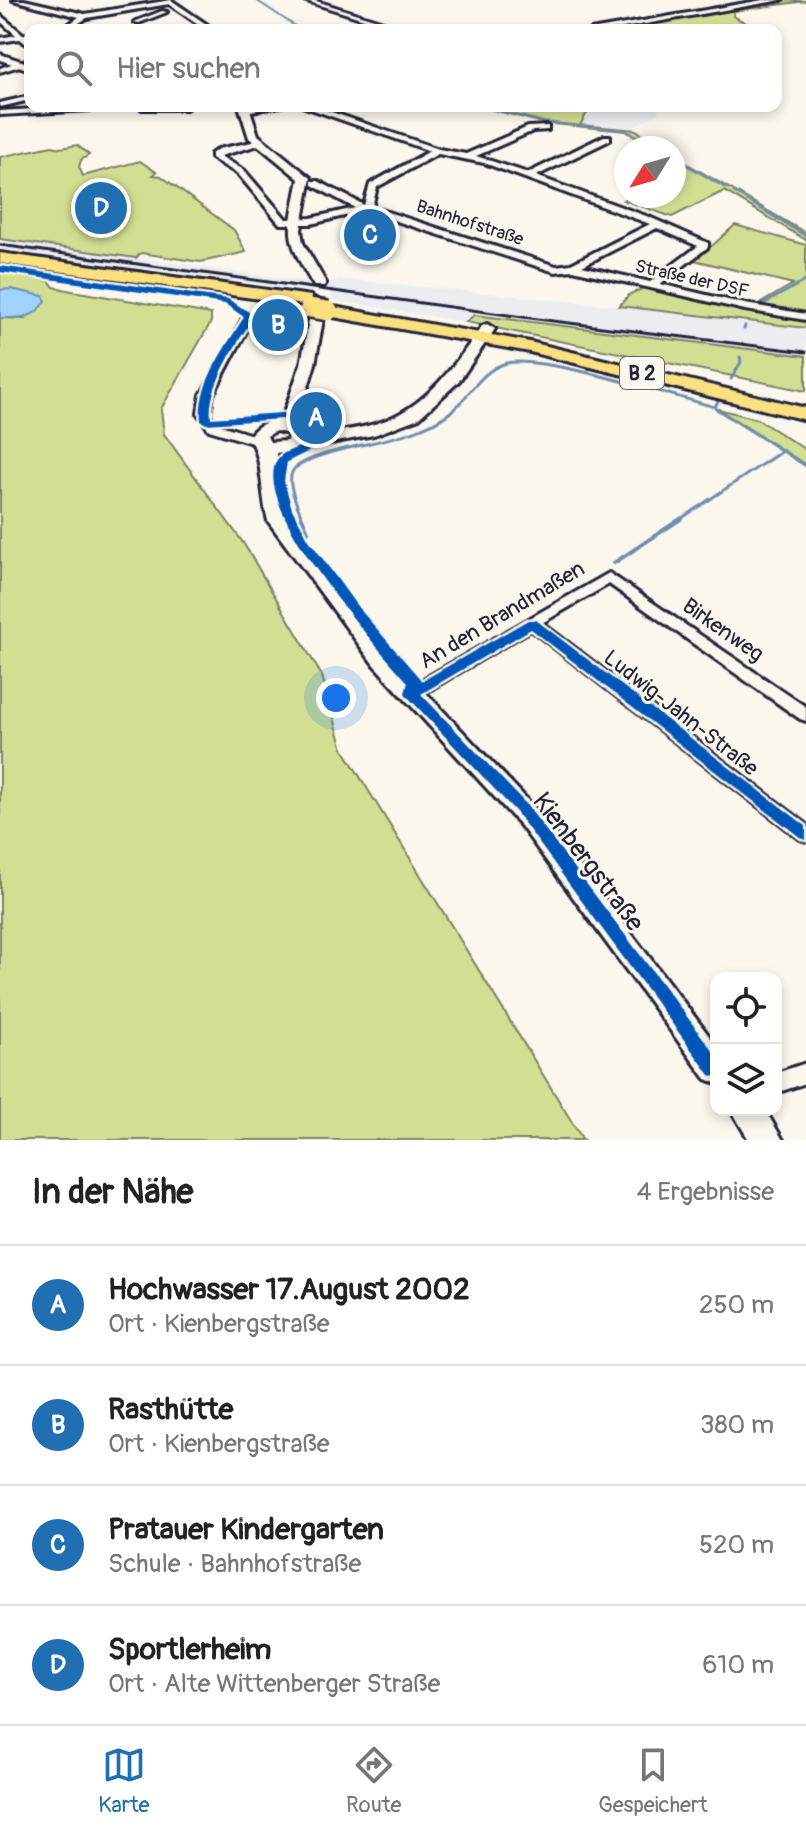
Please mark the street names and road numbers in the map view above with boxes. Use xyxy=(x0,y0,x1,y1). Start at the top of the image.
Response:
street label: Bahnhofstraße xyxy=(413,195,527,251)
street label: Straße der DSF xyxy=(633,255,751,303)
road number: B 2 xyxy=(620,357,664,389)
street label: An den Brandmaßen xyxy=(414,555,590,675)
street label: Birkenweg xyxy=(677,592,769,668)
street label: Ludwig-Jahn-Straße xyxy=(598,644,764,782)
street label: Kienbergstraße xyxy=(525,786,651,938)

